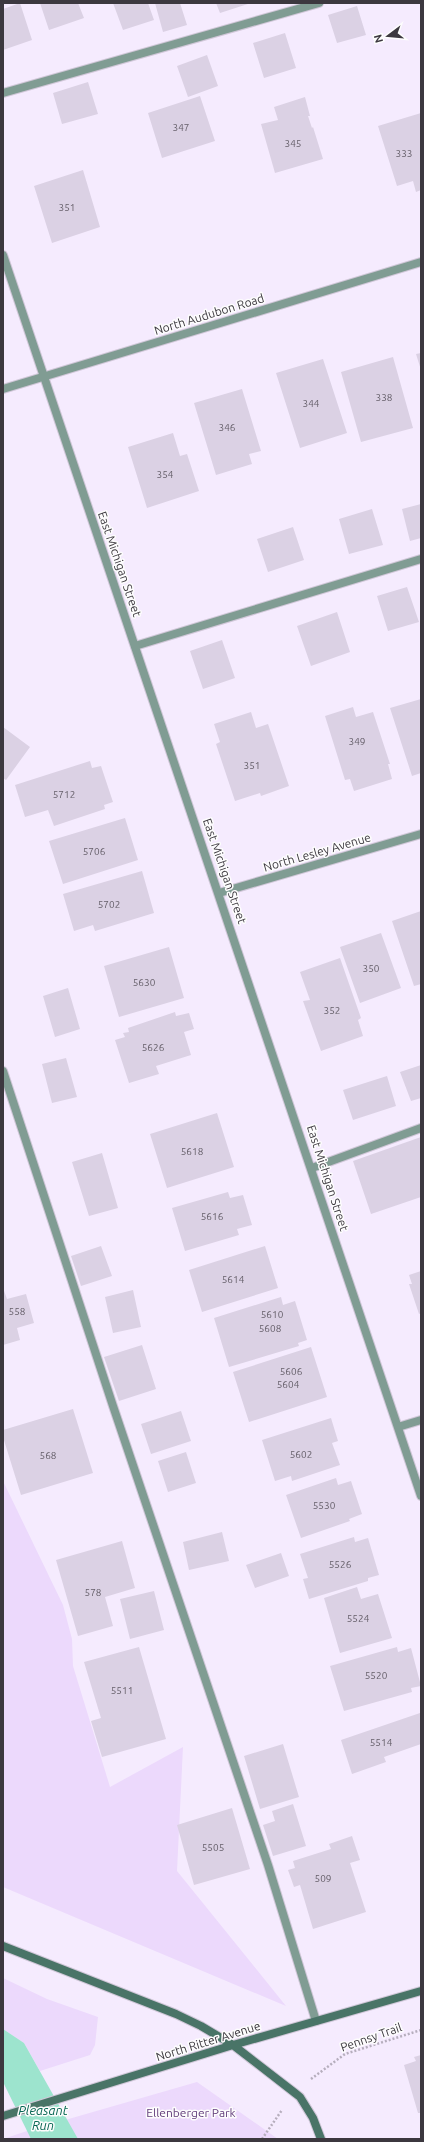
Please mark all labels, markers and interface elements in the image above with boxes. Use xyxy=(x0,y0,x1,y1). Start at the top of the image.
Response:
north arrow xyxy=(368,16,408,56)
text: N xyxy=(371,33,385,44)
house number: 347 xyxy=(173,122,189,133)
house number: 345 xyxy=(285,138,301,149)
house number: 333 xyxy=(396,148,412,159)
house number: 351 xyxy=(59,202,75,213)
street label: North Audubon Road xyxy=(152,291,266,337)
house number: 338 xyxy=(376,392,393,403)
house number: 344 xyxy=(303,398,320,409)
house number: 346 xyxy=(219,422,236,433)
house number: 354 xyxy=(157,469,174,480)
street label: East Michigan Street xyxy=(96,510,144,619)
house number: 349 xyxy=(349,736,365,747)
house number: 351 xyxy=(244,760,260,771)
house number: 5712 xyxy=(53,789,75,800)
street label: East Michigan Street xyxy=(201,817,249,926)
street label: North Lesley Avenue xyxy=(262,830,372,874)
house number: 5706 xyxy=(83,846,106,857)
house number: 5702 xyxy=(98,899,120,910)
house number: 350 xyxy=(363,963,380,974)
house number: 5630 xyxy=(133,977,156,988)
house number: 352 xyxy=(324,1005,340,1016)
house number: 5626 xyxy=(142,1042,165,1053)
street label: East Michigan Street xyxy=(305,1123,351,1233)
house number: 5618 xyxy=(181,1146,204,1157)
house number: 5616 xyxy=(201,1211,224,1222)
house number: 5614 xyxy=(222,1274,245,1285)
house number: 558 xyxy=(9,1306,26,1317)
house number: 5610 xyxy=(261,1309,284,1320)
house number: 5608 xyxy=(259,1323,282,1334)
house number: 5606 xyxy=(280,1366,303,1377)
house number: 5604 xyxy=(277,1379,300,1390)
house number: 5602 xyxy=(290,1449,312,1460)
house number: 568 xyxy=(40,1450,57,1461)
house number: 5530 xyxy=(313,1500,336,1511)
house number: 5526 xyxy=(329,1559,352,1570)
house number: 578 xyxy=(85,1587,102,1598)
house number: 5524 xyxy=(347,1613,370,1624)
house number: 5520 xyxy=(365,1670,388,1681)
house number: 5511 xyxy=(111,1685,133,1696)
house number: 5514 xyxy=(370,1737,393,1748)
house number: 5505 xyxy=(202,1842,224,1853)
house number: 509 xyxy=(315,1873,331,1884)
street label: North Ritter Avenue xyxy=(154,2019,262,2063)
street label: Pennsy Trail xyxy=(339,2020,403,2054)
water label: Pleasant Run xyxy=(18,2103,69,2132)
park label: Ellenberger Park xyxy=(146,2106,236,2119)

